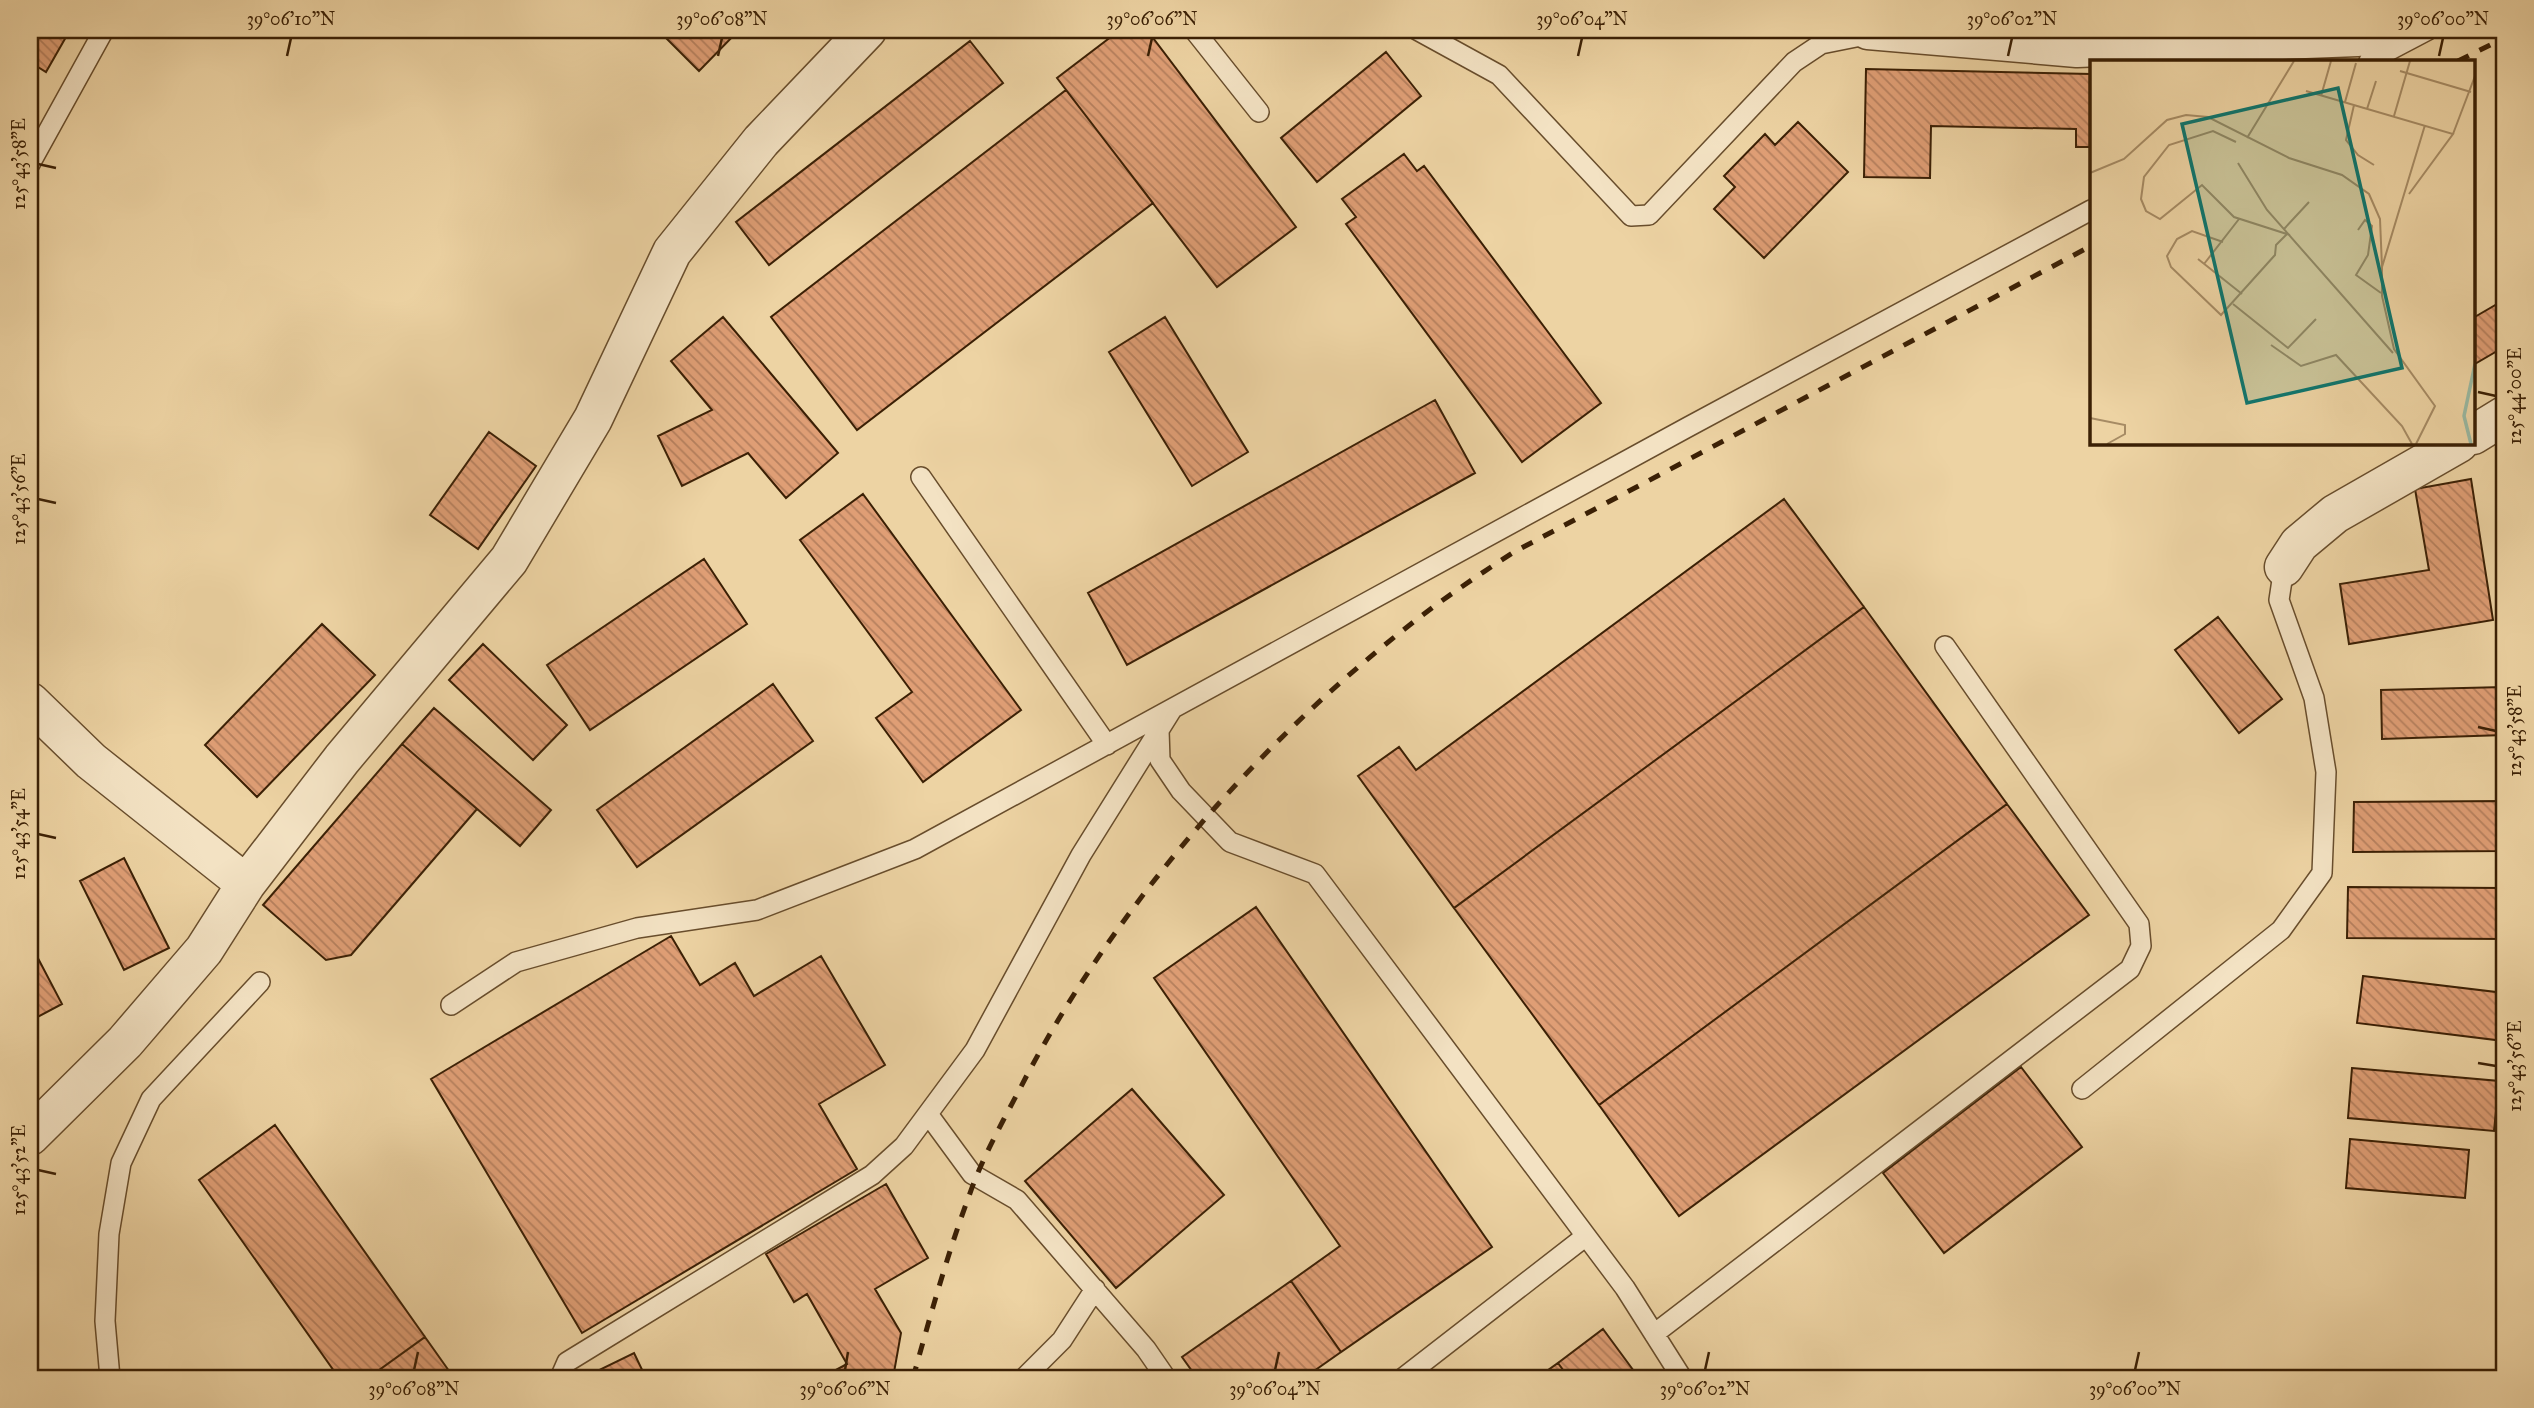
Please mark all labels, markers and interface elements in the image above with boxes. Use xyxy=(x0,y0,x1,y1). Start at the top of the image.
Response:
text: 39°06'10"N xyxy=(247,8,335,30)
text: 39°06'08"N xyxy=(676,8,768,30)
text: 39°06'06"N xyxy=(1107,8,1197,30)
text: 39°06'04"N xyxy=(1536,8,1628,30)
text: 39°06'02"N xyxy=(1967,8,2057,30)
text: 39°06'00"N xyxy=(2397,8,2489,30)
inset map xyxy=(2090,60,2474,444)
text: 125°43'58"E xyxy=(8,118,30,210)
text: 125°44'00"E xyxy=(2504,347,2526,445)
text: 125°43'56"E xyxy=(8,453,30,545)
text: 125°43'58"E xyxy=(2504,685,2526,777)
text: 125°43'54"E xyxy=(8,788,30,880)
text: 125°43'56"E xyxy=(2504,1020,2526,1112)
text: 125°43'52"E xyxy=(8,1124,30,1215)
text: 39°06'08"N xyxy=(368,1378,460,1400)
text: 39°06'06"N xyxy=(800,1378,890,1400)
text: 39°06'04"N xyxy=(1229,1378,1321,1400)
text: 39°06'02"N xyxy=(1660,1378,1750,1400)
text: 39°06'00"N xyxy=(2089,1378,2181,1400)

